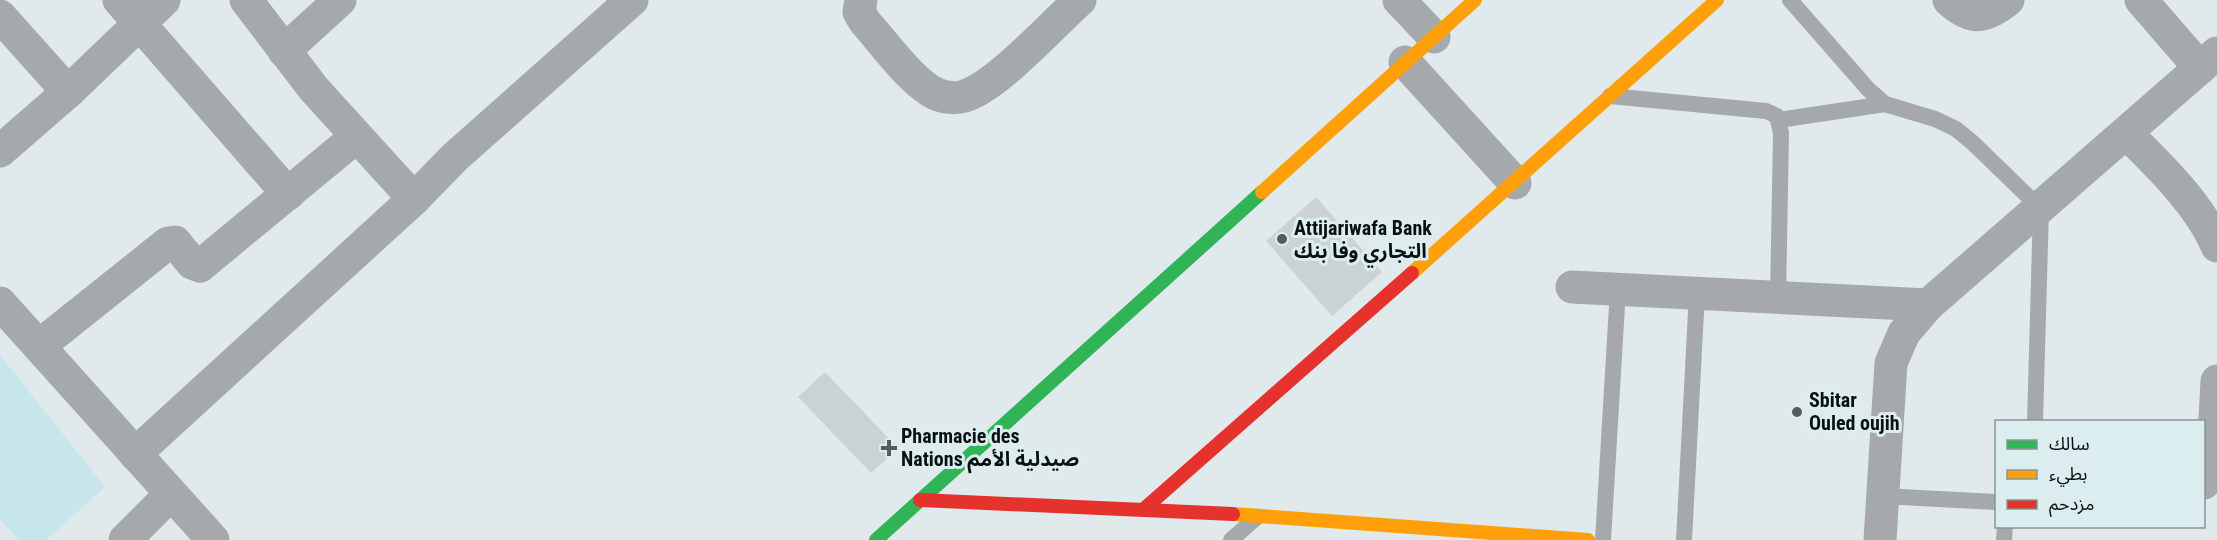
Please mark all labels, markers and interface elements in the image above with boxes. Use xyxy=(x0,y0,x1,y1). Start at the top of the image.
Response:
place label: Attijariwafa Bank التجاري وفا بنك xyxy=(1294,216,1432,268)
marker: Attijariwafa Bank التجاري وفا بنك xyxy=(1275,232,1289,246)
place label: Sbitar Ouled oujih xyxy=(1809,388,1900,435)
marker: Sbitar Ouled oujih xyxy=(1790,405,1804,419)
legend xyxy=(1995,420,2205,528)
place label: Pharmacie des Nations صيدلية الأمم xyxy=(901,424,1079,474)
text: سالك xyxy=(2049,433,2090,454)
marker: Pharmacie des Nations صيدلية الأمم xyxy=(882,441,896,455)
text: بطيء xyxy=(2049,463,2087,487)
text: مزدحم xyxy=(2049,493,2094,517)

